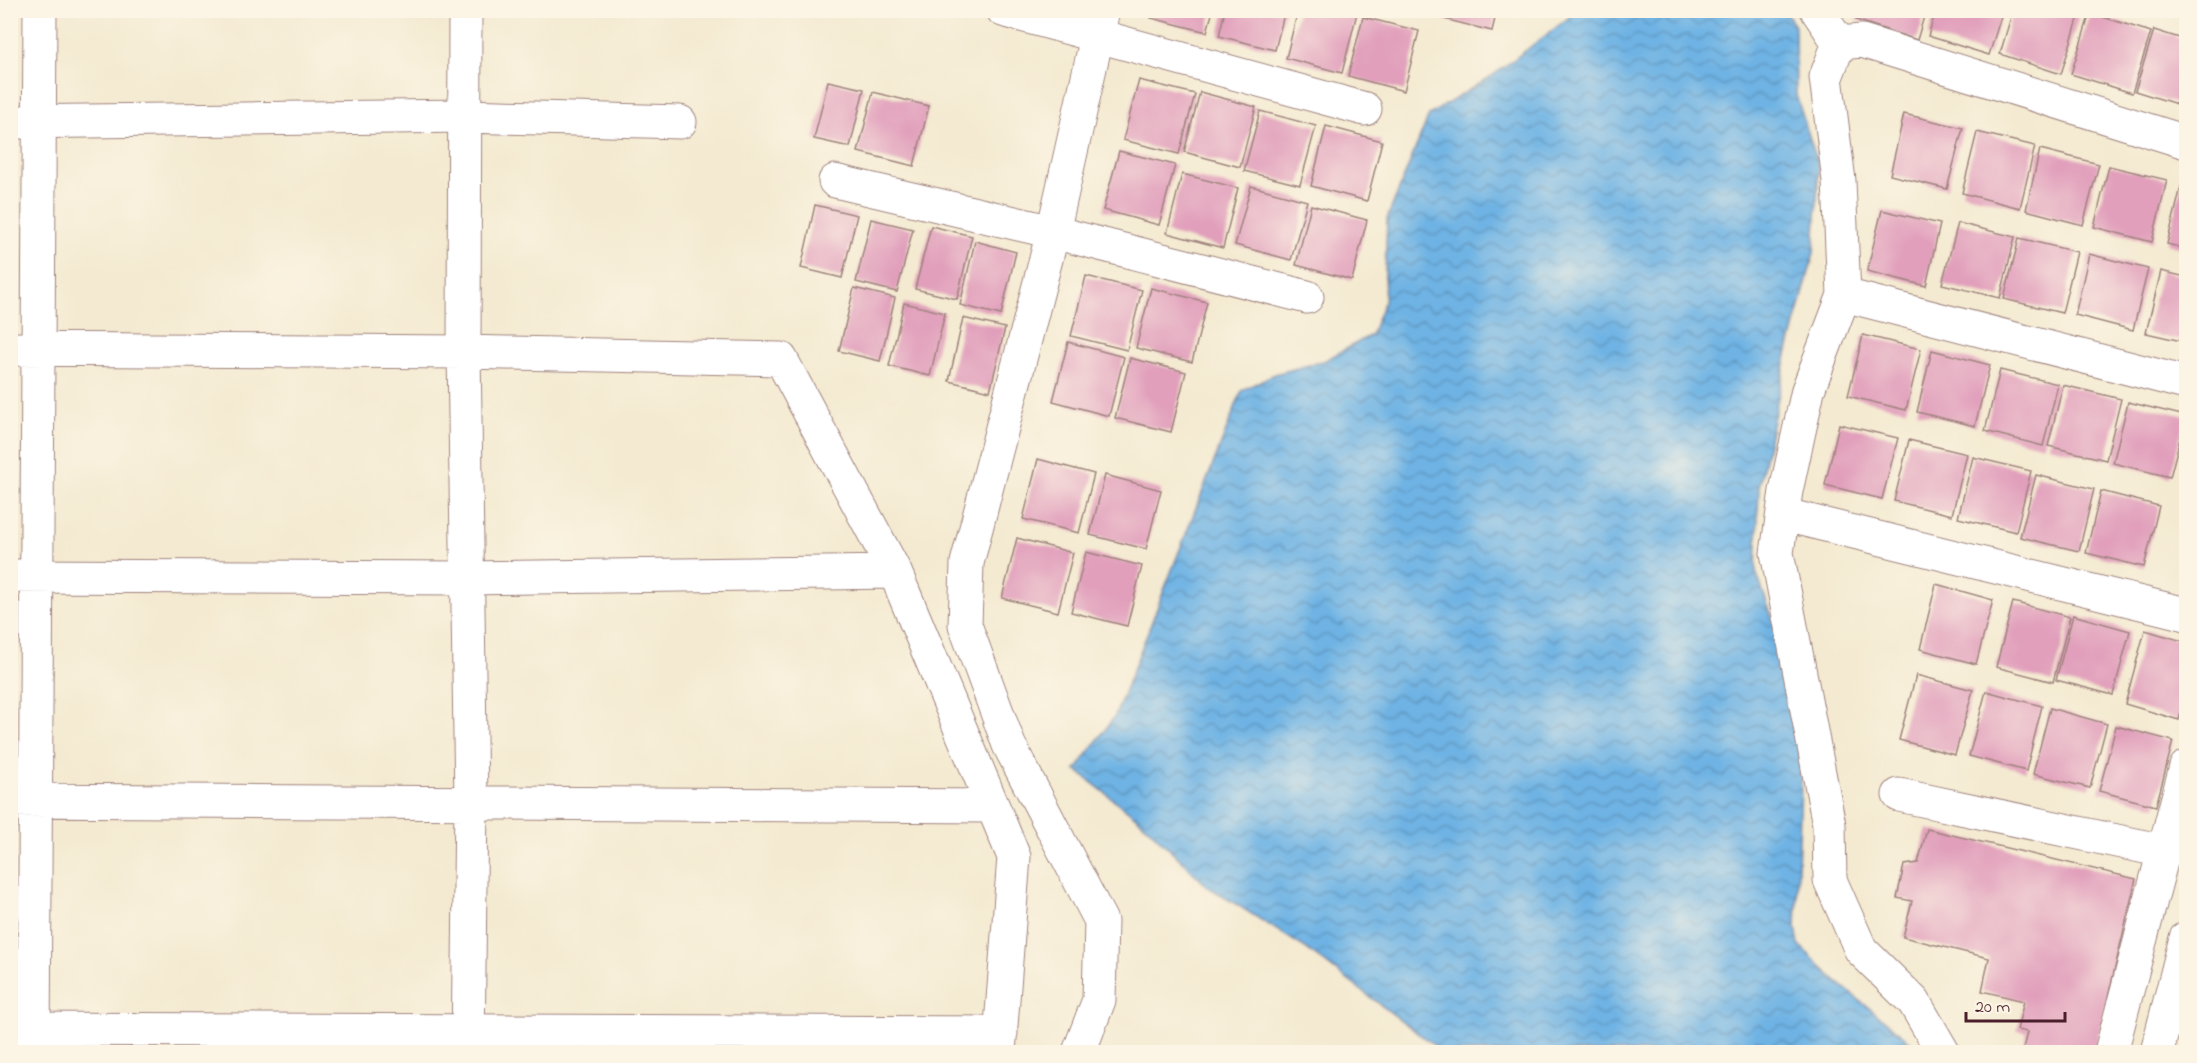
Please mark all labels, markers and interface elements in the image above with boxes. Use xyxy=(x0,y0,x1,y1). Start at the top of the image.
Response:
scale bar xyxy=(1966,985,2065,1023)
text: 20 m xyxy=(1975,995,2010,1021)

